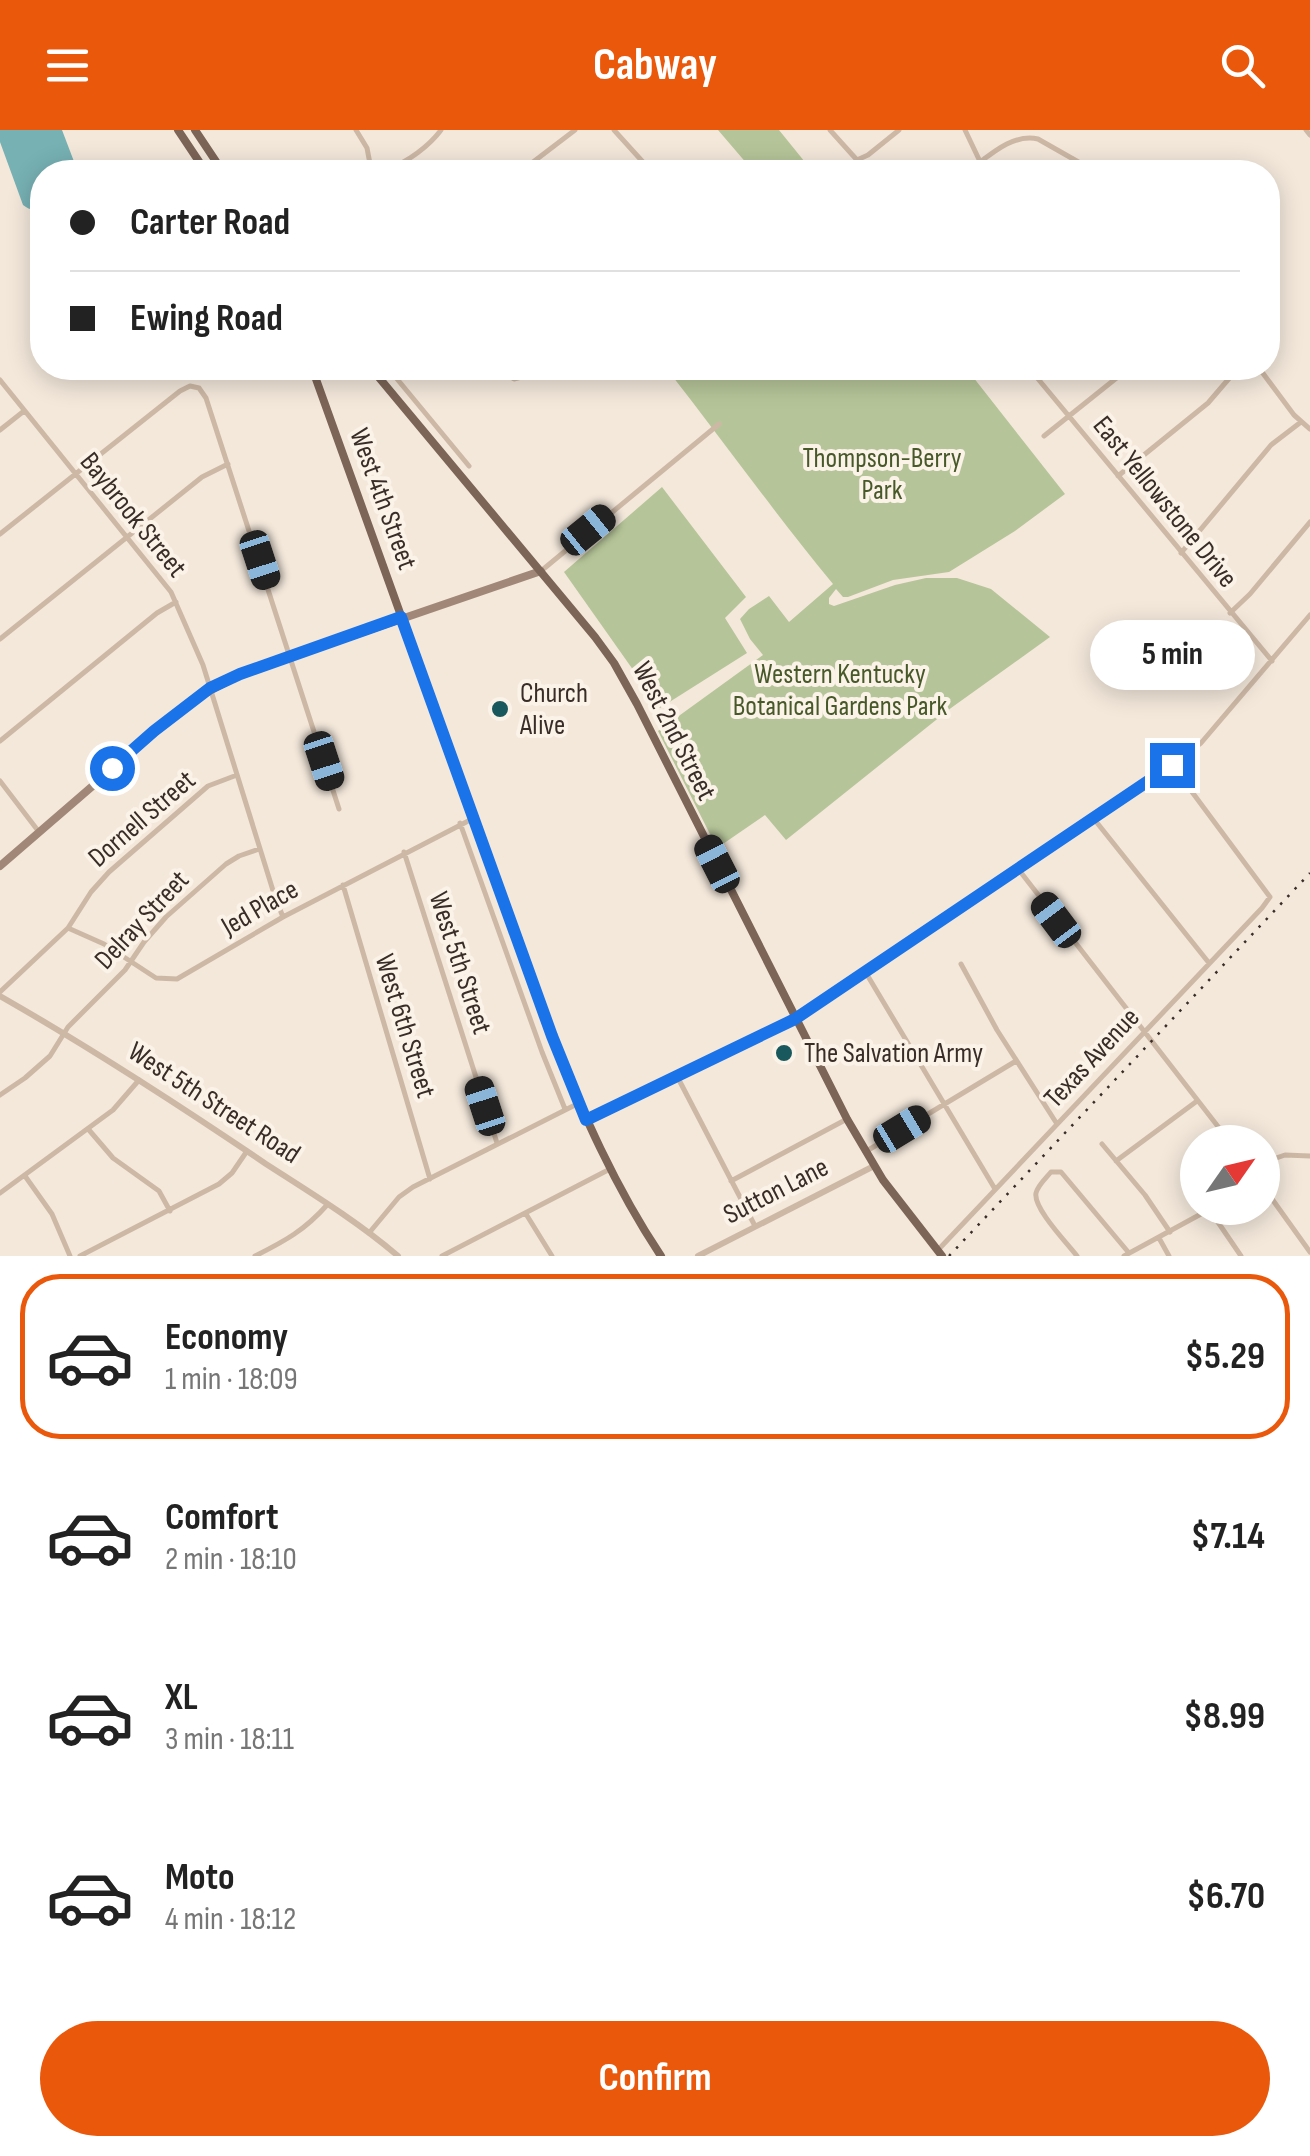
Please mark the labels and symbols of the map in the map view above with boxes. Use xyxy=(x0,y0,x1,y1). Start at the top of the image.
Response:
street label: East Yellowstone Drive xyxy=(1086,410,1244,594)
street label: West 4th Street xyxy=(342,424,424,574)
park label: Thompson-Berry Park xyxy=(802,442,962,507)
street label: Baybrook Street xyxy=(73,446,193,584)
car xyxy=(555,499,621,561)
car xyxy=(236,527,284,593)
callout: 5 min xyxy=(1090,620,1254,690)
street label: West 2nd Street xyxy=(625,656,723,806)
park label: Western Kentucky Botanical Gardens Park xyxy=(733,658,947,723)
place label: Church Alive xyxy=(519,677,588,742)
marker: Church Alive xyxy=(489,698,511,720)
car xyxy=(300,728,348,794)
route end xyxy=(1150,743,1195,788)
route start xyxy=(90,746,135,791)
street label: Dornell Street xyxy=(82,764,202,874)
car xyxy=(690,830,744,898)
street label: Delray Street xyxy=(88,864,196,976)
street label: Jed Place xyxy=(215,873,304,944)
car xyxy=(1026,887,1086,953)
street label: West 5th Street xyxy=(422,888,498,1038)
street label: West 6th Street xyxy=(368,950,442,1102)
street label: Texas Avenue xyxy=(1037,1001,1147,1115)
street label: West 5th Street Road xyxy=(122,1035,306,1171)
place label: The Salvation Army xyxy=(804,1037,983,1070)
marker: The Salvation Army xyxy=(773,1042,795,1064)
car xyxy=(461,1073,509,1139)
car xyxy=(869,1101,935,1157)
north arrow xyxy=(1180,1125,1280,1225)
street label: Sutton Lane xyxy=(718,1151,834,1231)

